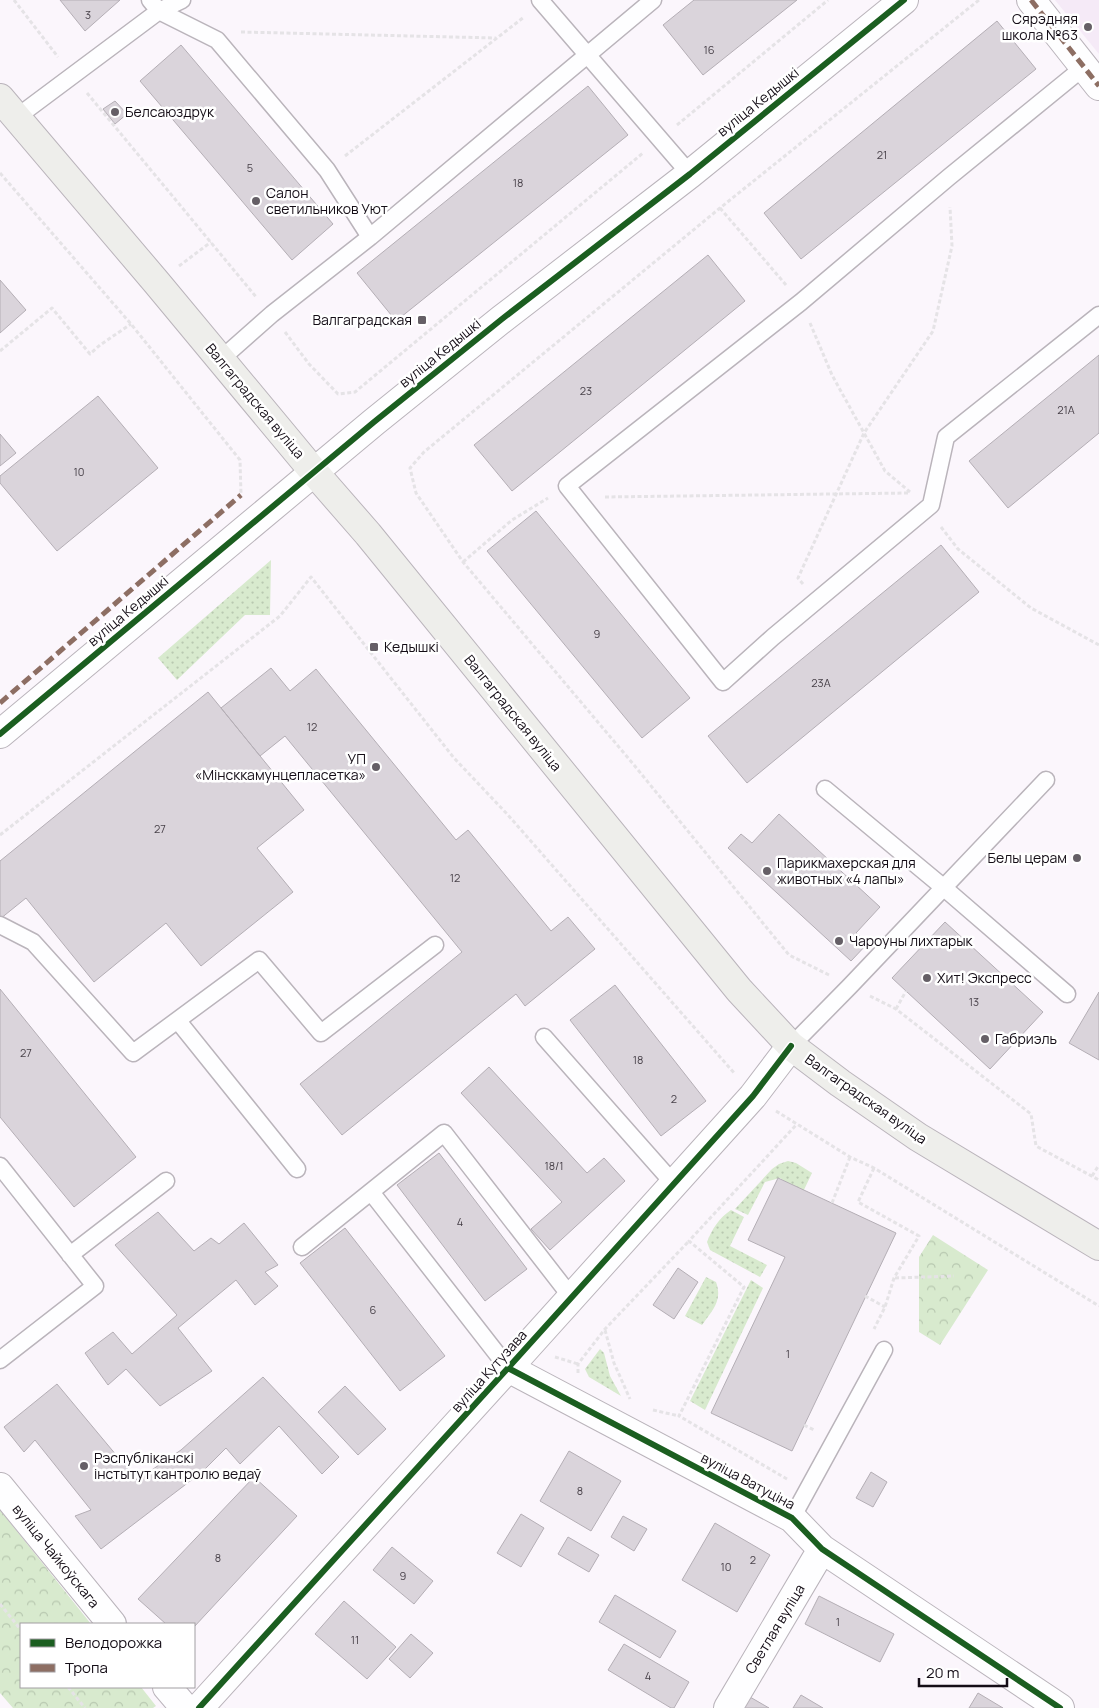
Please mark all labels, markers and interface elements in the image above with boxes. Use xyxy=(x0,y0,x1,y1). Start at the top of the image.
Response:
house number: 3 xyxy=(85,7,91,22)
place label: Сярэдняя школа №63 xyxy=(1002,9,1078,44)
marker: Сярэдняя школа №63 xyxy=(1082,21,1094,33)
house number: 16 xyxy=(703,42,715,57)
street label: вуліца Кедышкі xyxy=(713,63,802,140)
place label: Белсаюздрук xyxy=(125,102,215,121)
marker: Белсаюздрук xyxy=(109,106,121,118)
house number: 21 xyxy=(877,147,887,162)
house number: 5 xyxy=(247,160,253,175)
house number: 18 xyxy=(513,175,523,190)
place label: Салон светильников Уют xyxy=(266,183,388,218)
marker: Салон светильников Уют xyxy=(250,195,262,207)
place label: Валгаградская xyxy=(312,310,412,329)
street label: вуліца Кедышкі xyxy=(395,314,484,391)
marker: Валгаградская xyxy=(416,314,428,326)
street label: Валгаградская вуліца xyxy=(202,339,309,462)
house number: 23 xyxy=(580,383,592,398)
house number: 21А xyxy=(1057,402,1075,417)
house number: 10 xyxy=(73,464,85,479)
street label: вуліца Кедышкі xyxy=(83,571,172,650)
house number: 9 xyxy=(594,626,601,641)
place label: Кедышкі xyxy=(384,637,439,656)
marker: Кедышкі xyxy=(368,641,380,653)
street label: Валгаградская вуліца xyxy=(460,650,566,775)
house number: 23А xyxy=(811,675,831,690)
house number: 12 xyxy=(307,719,317,734)
place label: УП «Мінсккамунцепласетка» xyxy=(195,749,366,784)
marker: УП «Мінсккамунцепласетка» xyxy=(370,761,382,773)
house number: 27 xyxy=(154,821,166,836)
place label: Белы церам xyxy=(988,848,1067,867)
marker: Белы церам xyxy=(1071,852,1083,864)
place label: Парикмахерская для животных «4 лапы» xyxy=(777,853,916,888)
marker: Парикмахерская для животных «4 лапы» xyxy=(761,865,773,877)
house number: 12 xyxy=(450,870,460,885)
place label: Чароуны лихтарык xyxy=(849,931,974,950)
marker: Чароуны лихтарык xyxy=(833,935,845,947)
place label: Хит! Экспресс xyxy=(937,968,1032,987)
marker: Хит! Экспресс xyxy=(921,972,933,984)
house number: 13 xyxy=(969,994,979,1009)
place label: Габриэль xyxy=(995,1029,1057,1048)
marker: Габриэль xyxy=(979,1033,991,1045)
house number: 27 xyxy=(20,1045,32,1060)
street label: Валгаградская вуліца xyxy=(802,1049,931,1148)
house number: 18 xyxy=(633,1052,643,1067)
house number: 2 xyxy=(671,1091,677,1106)
house number: 18/1 xyxy=(544,1158,564,1173)
house number: 4 xyxy=(457,1214,463,1229)
house number: 6 xyxy=(370,1302,377,1317)
street label: вуліца Кутузава xyxy=(447,1325,531,1416)
house number: 1 xyxy=(786,1346,790,1361)
place label: Рэспубліканскі інстытут кантролю ведаў xyxy=(94,1448,262,1483)
street label: вуліца Ватуціна xyxy=(698,1448,799,1513)
marker: Рэспубліканскі інстытут кантролю ведаў xyxy=(78,1460,90,1472)
house number: 8 xyxy=(577,1483,583,1498)
street label: вуліца Чайкоўскага xyxy=(9,1500,104,1612)
house number: 8 xyxy=(215,1550,221,1565)
house number: 2 xyxy=(750,1552,756,1567)
house number: 10 xyxy=(720,1559,732,1574)
house number: 9 xyxy=(400,1568,407,1583)
street label: Светлая вуліца xyxy=(740,1580,809,1677)
house number: 1 xyxy=(836,1614,840,1629)
legend xyxy=(20,1623,195,1688)
text: Велодорожка xyxy=(65,1632,162,1653)
house number: 11 xyxy=(351,1632,359,1647)
scale bar xyxy=(919,1656,1006,1688)
text: Тропа xyxy=(65,1657,108,1678)
text: 20 m xyxy=(926,1662,959,1683)
house number: 4 xyxy=(645,1668,651,1683)

